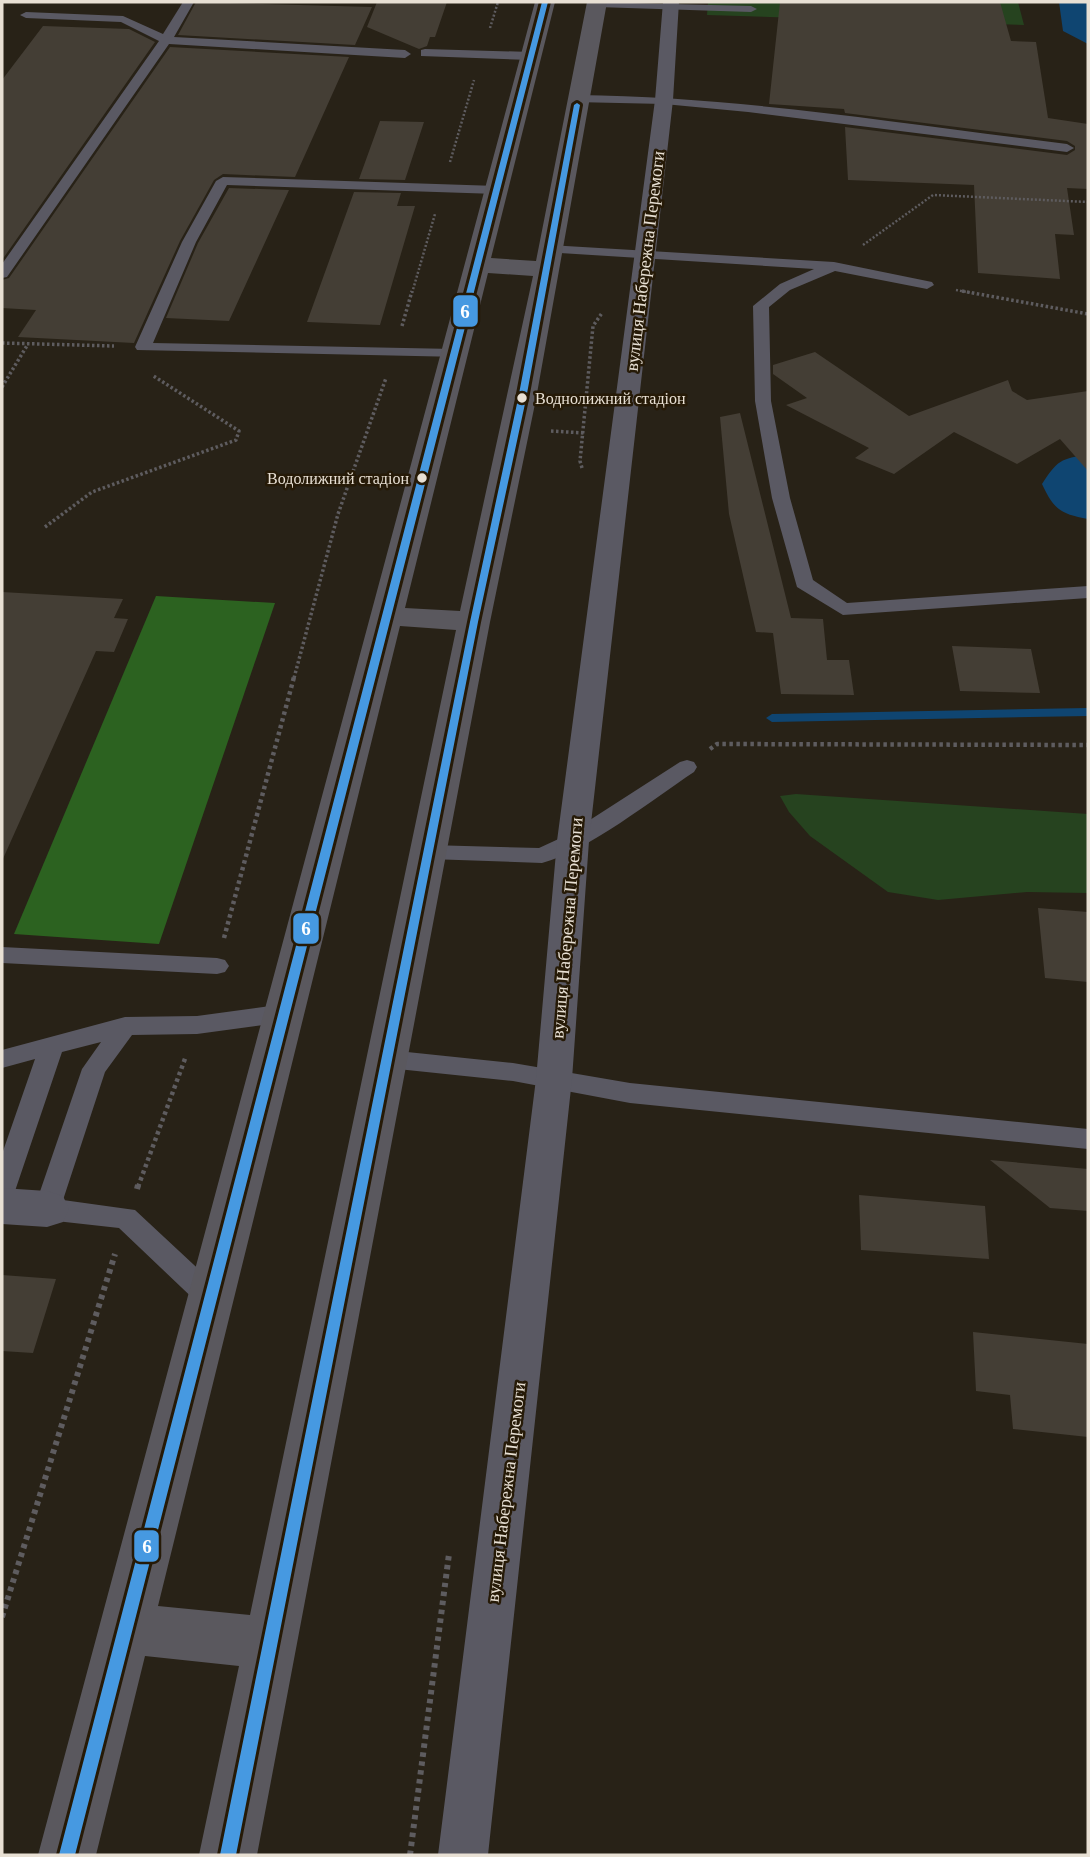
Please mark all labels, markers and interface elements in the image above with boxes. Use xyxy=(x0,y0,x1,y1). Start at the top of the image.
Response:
street label: вулиця Набережна Перемоги xyxy=(622,149,668,372)
line badge: 6 xyxy=(452,294,479,328)
text: 6 xyxy=(460,301,470,322)
place label: Воднолижний стадіон xyxy=(535,390,686,408)
marker: Воднолижний стадіон xyxy=(515,391,529,405)
place label: Водолижний стадіон xyxy=(267,470,409,488)
marker: Водолижний стадіон xyxy=(415,471,429,485)
street label: вулиця Набережна Перемоги xyxy=(547,816,587,1039)
line badge: 6 xyxy=(292,912,320,945)
text: 6 xyxy=(301,918,311,939)
street label: вулиця Набережна Перемоги xyxy=(483,1380,529,1603)
line badge: 6 xyxy=(133,1529,160,1563)
text: 6 xyxy=(142,1536,152,1557)

